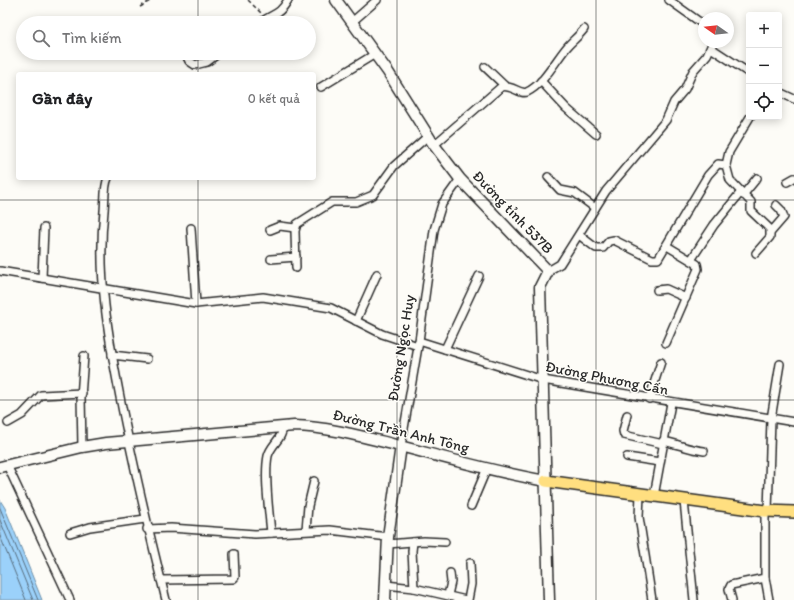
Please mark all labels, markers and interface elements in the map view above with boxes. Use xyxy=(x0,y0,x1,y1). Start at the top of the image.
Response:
north arrow xyxy=(698,12,734,48)
map controls xyxy=(746,12,782,120)
button: + xyxy=(746,12,782,48)
search box xyxy=(16,16,316,60)
icon: search xyxy=(30,27,52,49)
text: Tìm kiếm xyxy=(62,29,122,47)
button: − xyxy=(746,48,782,84)
button: locate xyxy=(746,84,782,120)
text: Gần đây xyxy=(32,88,92,108)
text: 0 kết quả xyxy=(248,91,300,106)
street label: Đường tỉnh 537B xyxy=(469,167,557,257)
street label: Đường Ngọc Huy xyxy=(384,293,418,403)
street label: Đường Phương Cấn xyxy=(544,357,670,399)
street label: Đường Trần Anh Tông xyxy=(331,405,471,457)

